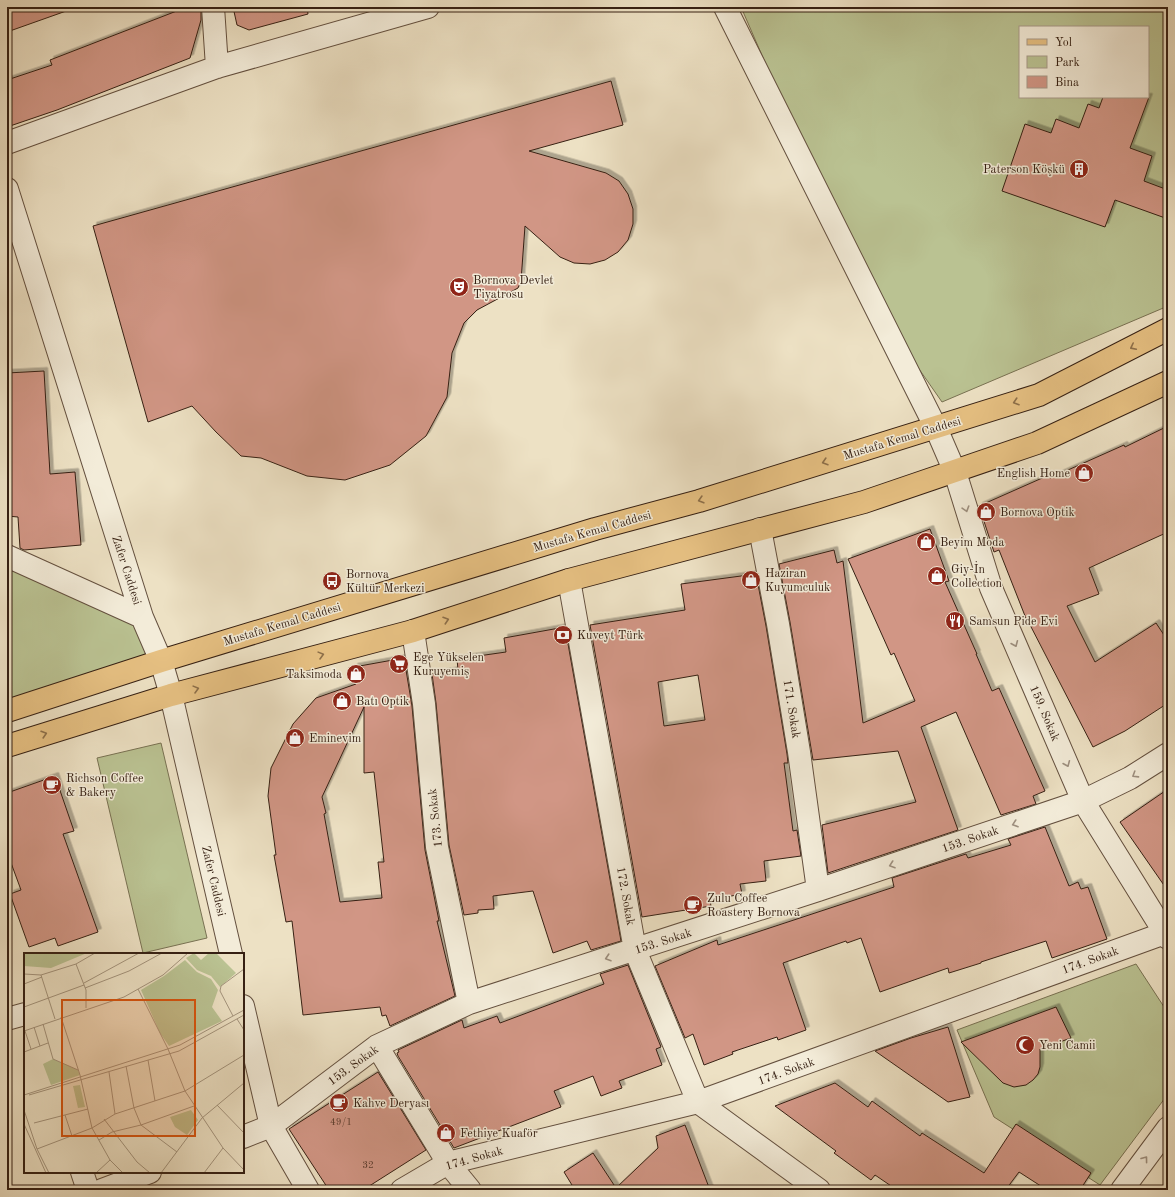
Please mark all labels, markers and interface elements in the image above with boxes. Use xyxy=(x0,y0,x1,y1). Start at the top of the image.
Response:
legend xyxy=(1019,26,1149,98)
text: Yol xyxy=(1055,37,1072,49)
text: Park xyxy=(1055,57,1080,69)
text: Bina xyxy=(1055,77,1079,89)
building icon: Paterson Köşkü xyxy=(1068,158,1090,180)
place label: Paterson Köşkü xyxy=(983,164,1066,176)
place label: Bornova Devlet Tiyatrosu xyxy=(473,275,554,301)
theatre icon: Bornova Devlet Tiyatrosu xyxy=(448,276,470,298)
one-way arrow xyxy=(1130,342,1138,349)
one-way arrow xyxy=(1013,397,1020,406)
street label: Mustafa Kemal Caddesi xyxy=(842,415,962,463)
one-way arrow xyxy=(822,457,829,466)
shop icon: English Home xyxy=(1073,462,1095,484)
place label: English Home xyxy=(997,468,1070,480)
one-way arrow xyxy=(698,495,705,504)
shop icon: Bornova Optik xyxy=(975,501,997,523)
one-way arrow xyxy=(961,505,970,512)
place label: Bornova Optik xyxy=(1000,507,1075,519)
street label: Mustafa Kemal Caddesi xyxy=(532,509,653,555)
shop icon: Beyim Moda xyxy=(915,531,937,553)
street label: Zafer Caddesi xyxy=(109,534,143,606)
place label: Beyim Moda xyxy=(940,537,1005,549)
place label: Giy-İn Collection xyxy=(951,560,1003,590)
shop icon: Giy-İn Collection xyxy=(926,565,948,587)
place label: Haziran Kuyumculuk xyxy=(765,568,830,594)
place label: Bornova Kültür Merkezi xyxy=(346,569,424,595)
shop icon: Haziran Kuyumculuk xyxy=(740,569,762,591)
bus stop icon: Bornova Kültür Merkezi xyxy=(321,570,343,592)
street label: Mustafa Kemal Caddesi xyxy=(222,601,342,649)
restaurant icon: Samsun Pide Evi xyxy=(944,610,966,632)
one-way arrow xyxy=(443,616,450,625)
place label: Samsun Pide Evi xyxy=(969,616,1058,628)
bank icon: Kuveyt Türk xyxy=(552,624,574,646)
place label: Kuveyt Türk xyxy=(577,630,644,642)
one-way arrow xyxy=(1010,640,1018,648)
one-way arrow xyxy=(317,651,324,660)
place label: Ege Yükselen Kuruyemiş xyxy=(413,652,485,678)
supermarket icon: Ege Yükselen Kuruyemiş xyxy=(388,653,410,675)
shop icon: Taksimoda xyxy=(345,663,367,685)
place label: Taksimoda xyxy=(286,669,342,681)
street label: 171. Sokak xyxy=(780,679,802,739)
street label: 159. Sokak xyxy=(1027,683,1062,743)
one-way arrow xyxy=(192,685,199,694)
shop icon: Batı Optik xyxy=(331,690,353,712)
place label: Batı Optik xyxy=(356,696,409,708)
shop icon: Eminevim xyxy=(284,727,306,749)
one-way arrow xyxy=(41,730,48,739)
place label: Eminevim xyxy=(309,733,362,745)
one-way arrow xyxy=(1062,759,1070,767)
one-way arrow xyxy=(1132,770,1139,778)
place label: Richson Coffee & Bakery xyxy=(66,773,144,799)
cafe icon: Richson Coffee & Bakery xyxy=(41,774,63,796)
street label: 173. Sokak xyxy=(427,788,445,848)
one-way arrow xyxy=(1011,819,1018,828)
street label: 153. Sokak xyxy=(940,824,1000,855)
street label: Zafer Caddesi xyxy=(199,845,227,918)
one-way arrow xyxy=(888,861,895,869)
street label: 172. Sokak xyxy=(614,866,636,926)
place label: Zulu Coffee Roastery Bornova xyxy=(707,893,800,919)
cafe icon: Zulu Coffee Roastery Bornova xyxy=(682,894,704,916)
street label: 153. Sokak xyxy=(633,926,693,957)
street label: 174. Sokak xyxy=(1060,945,1120,977)
inset map xyxy=(24,953,244,1173)
one-way arrow xyxy=(605,953,612,962)
mosque icon: Yeni Camii xyxy=(1014,1034,1036,1056)
place label: Yeni Camii xyxy=(1039,1040,1095,1052)
street label: 153. Sokak xyxy=(325,1043,381,1088)
street label: 174. Sokak xyxy=(756,1056,816,1088)
cafe icon: Kahve Deryası xyxy=(328,1092,350,1114)
place label: Kahve Deryası xyxy=(353,1098,429,1110)
house number: 49/1 xyxy=(330,1117,352,1127)
shop icon: Fethiye Kuaför xyxy=(435,1122,457,1144)
place label: Fethiye Kuaför xyxy=(460,1128,538,1140)
street label: 174. Sokak xyxy=(444,1145,504,1173)
one-way arrow xyxy=(1140,1156,1148,1163)
house number: 32 xyxy=(362,1160,374,1170)

